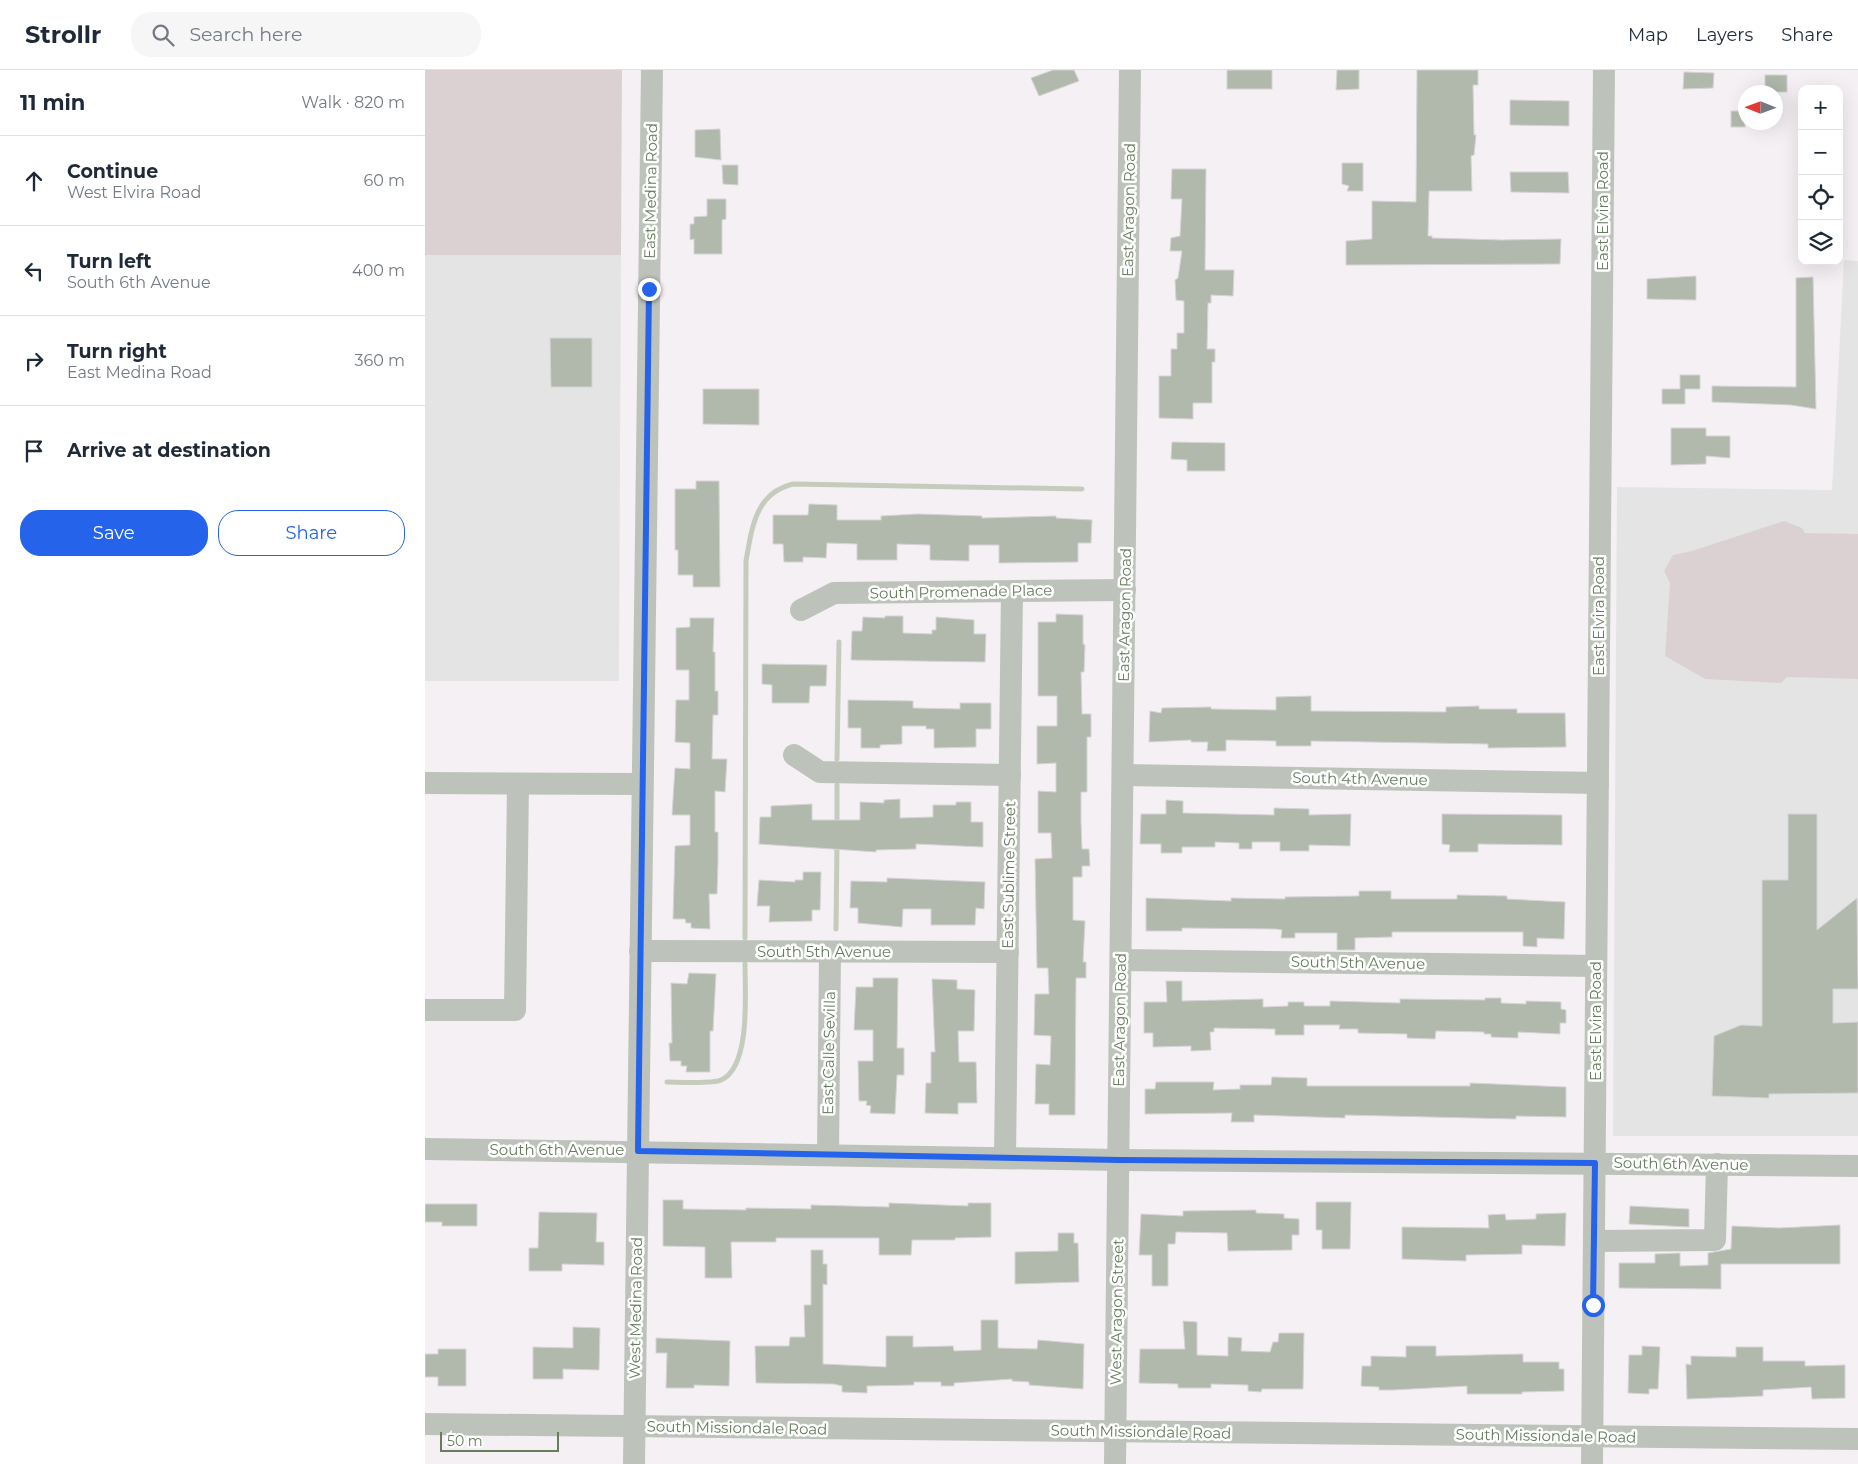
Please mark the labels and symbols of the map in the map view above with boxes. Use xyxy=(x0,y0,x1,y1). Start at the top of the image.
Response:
north arrow xyxy=(1738,85,1783,130)
street label: East Medina Road xyxy=(640,123,661,259)
street label: East Aragon Road xyxy=(1118,143,1139,277)
street label: East Elvira Road xyxy=(1593,151,1612,271)
route end xyxy=(638,278,661,301)
street label: East Aragon Road xyxy=(1114,548,1135,682)
street label: East Elvira Road xyxy=(1589,556,1608,676)
street label: South Promenade Place xyxy=(869,580,1052,603)
street label: South 4th Avenue xyxy=(1292,768,1428,789)
street label: East Sublime Street xyxy=(998,801,1019,949)
street label: South 5th Avenue xyxy=(757,942,891,961)
street label: South 5th Avenue xyxy=(1291,952,1425,973)
street label: East Aragon Road xyxy=(1109,953,1130,1087)
street label: East Elvira Road xyxy=(1586,961,1605,1081)
street label: East Calle Sevilla xyxy=(818,991,839,1115)
street label: South 6th Avenue xyxy=(490,1140,624,1159)
street label: South 6th Avenue xyxy=(1613,1153,1749,1174)
street label: West Medina Road xyxy=(625,1237,646,1379)
street label: West Aragon Street xyxy=(1106,1239,1127,1385)
route start xyxy=(1582,1294,1605,1317)
street label: South Missiondale Road xyxy=(646,1416,828,1439)
street label: South Missiondale Road xyxy=(1050,1420,1232,1443)
street label: South Missiondale Road xyxy=(1455,1424,1637,1447)
scale bar xyxy=(440,1429,559,1452)

